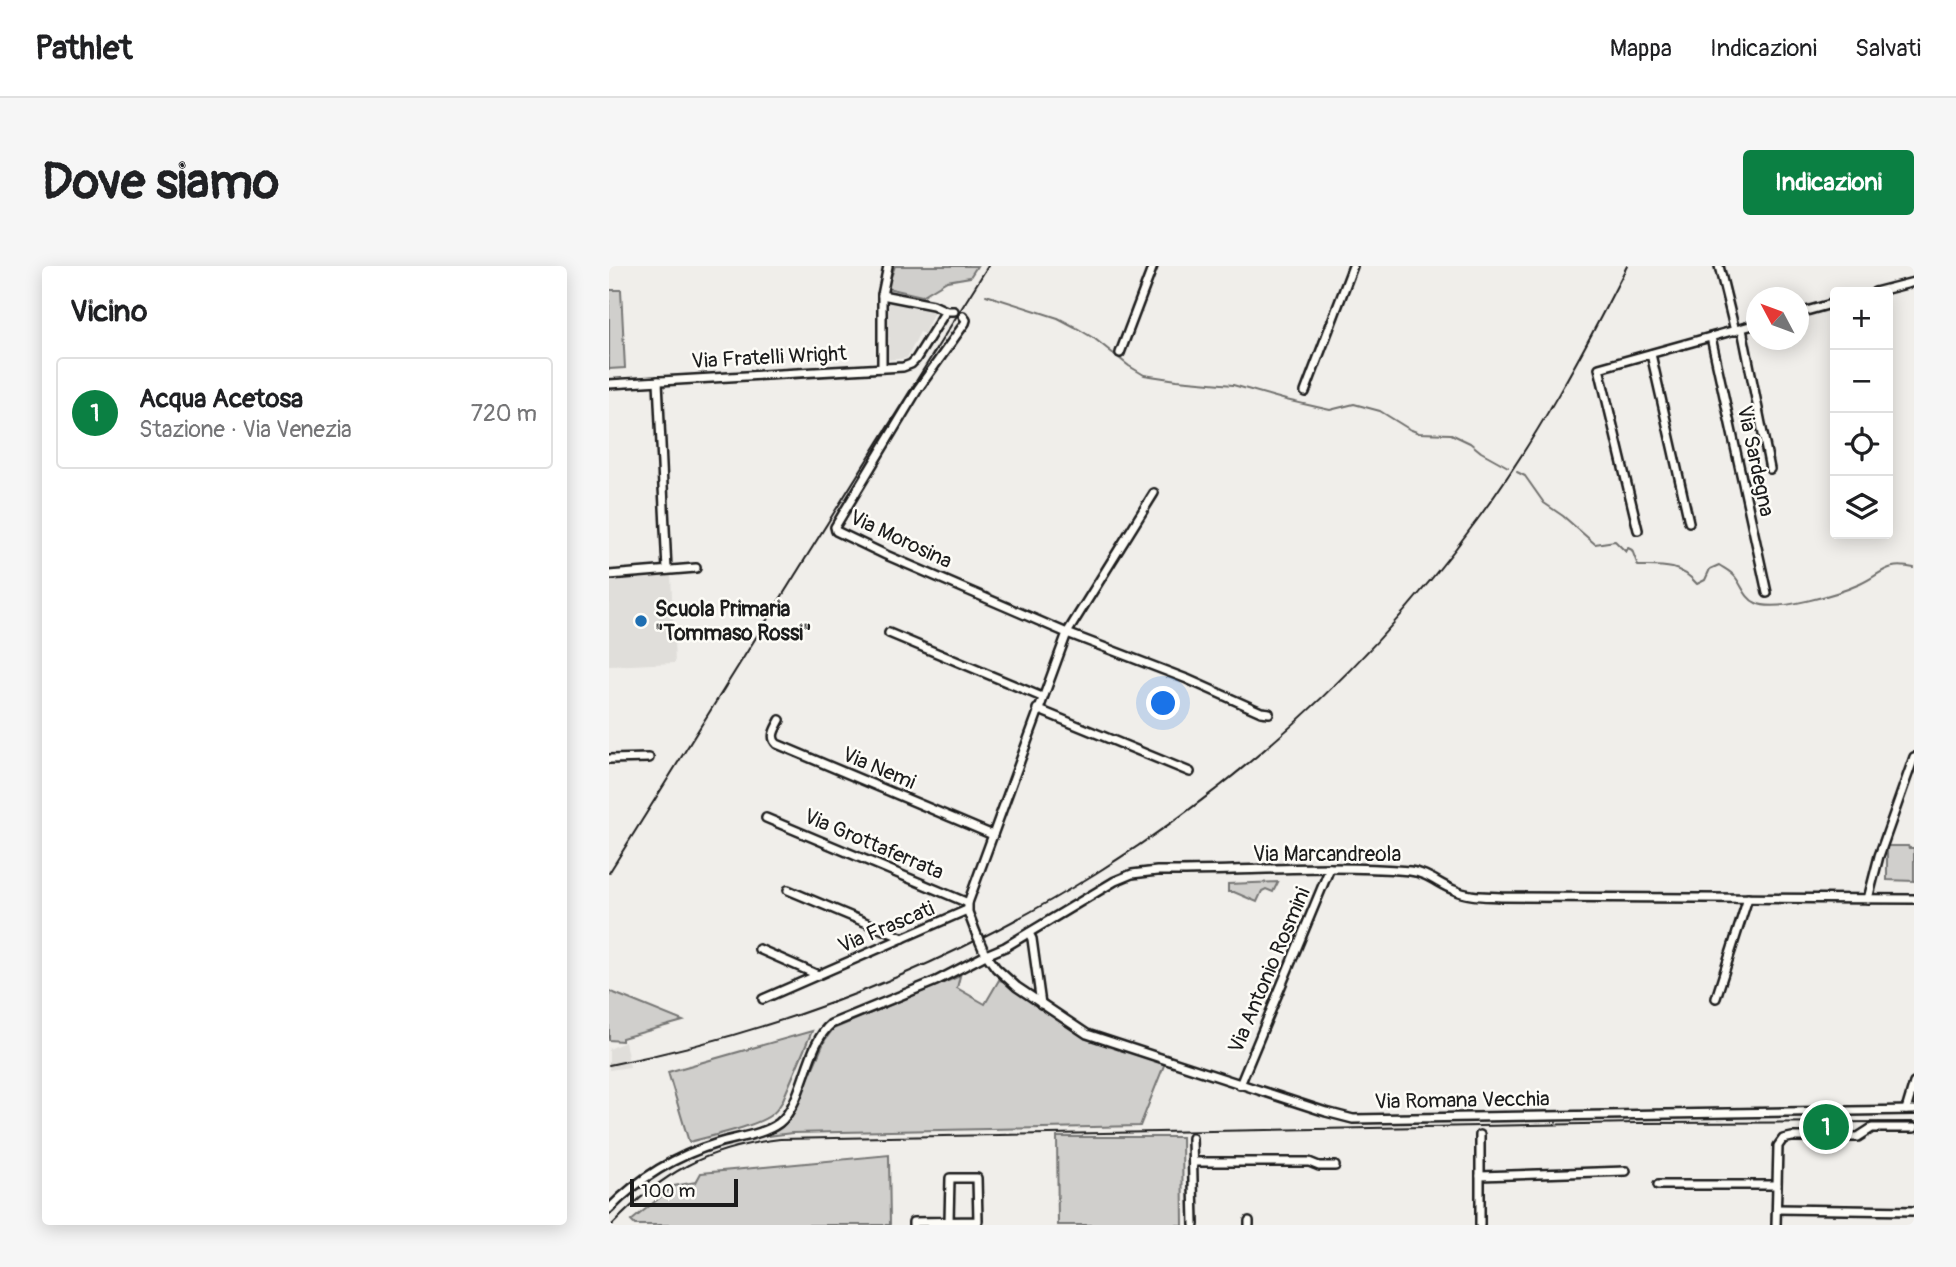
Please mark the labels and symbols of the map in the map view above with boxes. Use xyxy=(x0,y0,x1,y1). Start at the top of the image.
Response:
north arrow xyxy=(1746,287,1809,350)
street label: Via Fratelli Wright xyxy=(691,340,848,375)
street label: Via Sardegna xyxy=(1731,403,1780,519)
street label: Via Morosina xyxy=(845,504,956,575)
place label: Scuola Primaria "Tommaso Rossi" xyxy=(655,596,812,647)
marker: Scuola Primaria "Tommaso Rossi" xyxy=(633,613,649,629)
your location xyxy=(1146,686,1180,720)
street label: Via Nemi xyxy=(838,741,920,796)
street label: Via Grottaferrata xyxy=(800,803,948,886)
street label: Via Marcandreola xyxy=(1253,841,1401,868)
street label: Via Antonio Rosmini xyxy=(1222,883,1317,1057)
street label: Via Frascati xyxy=(834,895,939,960)
street label: Via Romana Vecchia xyxy=(1374,1085,1550,1116)
pin: 1 xyxy=(1803,1101,1849,1153)
scale bar xyxy=(630,1176,739,1208)

